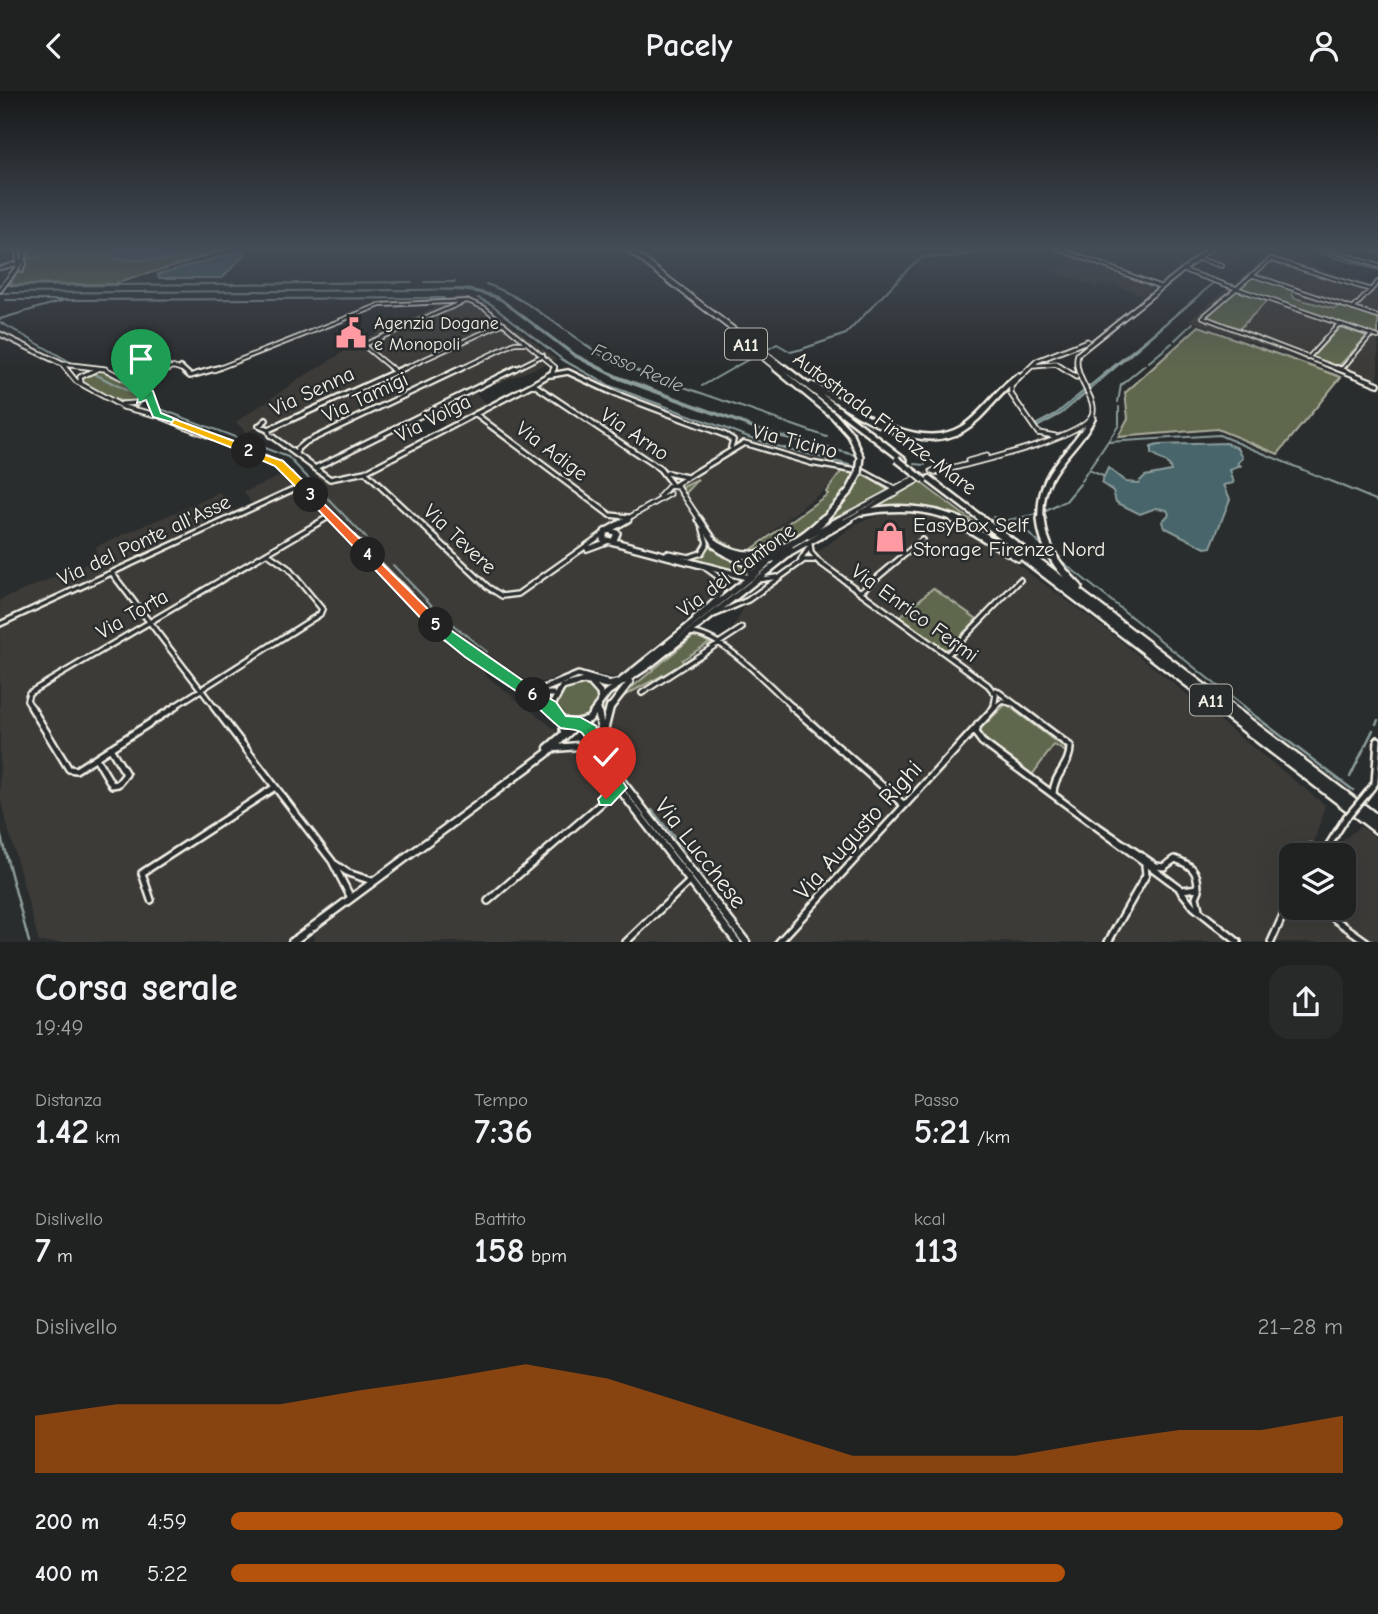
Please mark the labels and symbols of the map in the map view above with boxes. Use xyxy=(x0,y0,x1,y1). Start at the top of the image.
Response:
place label: Agenzia Dogane e Monopoli xyxy=(374,313,499,355)
public building icon: Agenzia Dogane e Monopoli xyxy=(334,316,368,350)
pin xyxy=(111,329,171,401)
road number: A11 xyxy=(725,329,767,359)
water label: Fosso Reale xyxy=(588,339,687,397)
street label: Autostrada Firenze-Mare xyxy=(789,346,981,500)
street label: Via Senna xyxy=(266,361,358,421)
street label: Via Tamigi xyxy=(318,367,412,427)
street label: Via Volga xyxy=(391,389,475,447)
street label: Via Arno xyxy=(596,402,674,466)
street label: Via Adige xyxy=(511,416,593,486)
street label: Via Ticino xyxy=(750,419,840,463)
pin: 2 xyxy=(232,433,266,469)
pin: 3 xyxy=(294,477,328,513)
street label: Via del Ponte all'Asse xyxy=(54,489,234,591)
street label: Via Tevere xyxy=(419,499,501,579)
place label: EasyBox Self Storage Firenze Nord xyxy=(913,513,1105,561)
street label: Via del Cantone xyxy=(672,518,800,622)
shop icon: EasyBox Self Storage Firenze Nord xyxy=(873,520,907,554)
pin: 4 xyxy=(350,538,386,573)
street label: Via Enrico Fermi xyxy=(847,559,983,667)
street label: Via Torta xyxy=(92,584,172,644)
pin: 5 xyxy=(418,607,453,643)
pin: 6 xyxy=(516,677,550,713)
road number: A11 xyxy=(1190,685,1232,715)
pin xyxy=(576,727,636,799)
street label: Via Augusto Righi xyxy=(788,755,928,905)
street label: Via Lucchese xyxy=(649,792,753,914)

